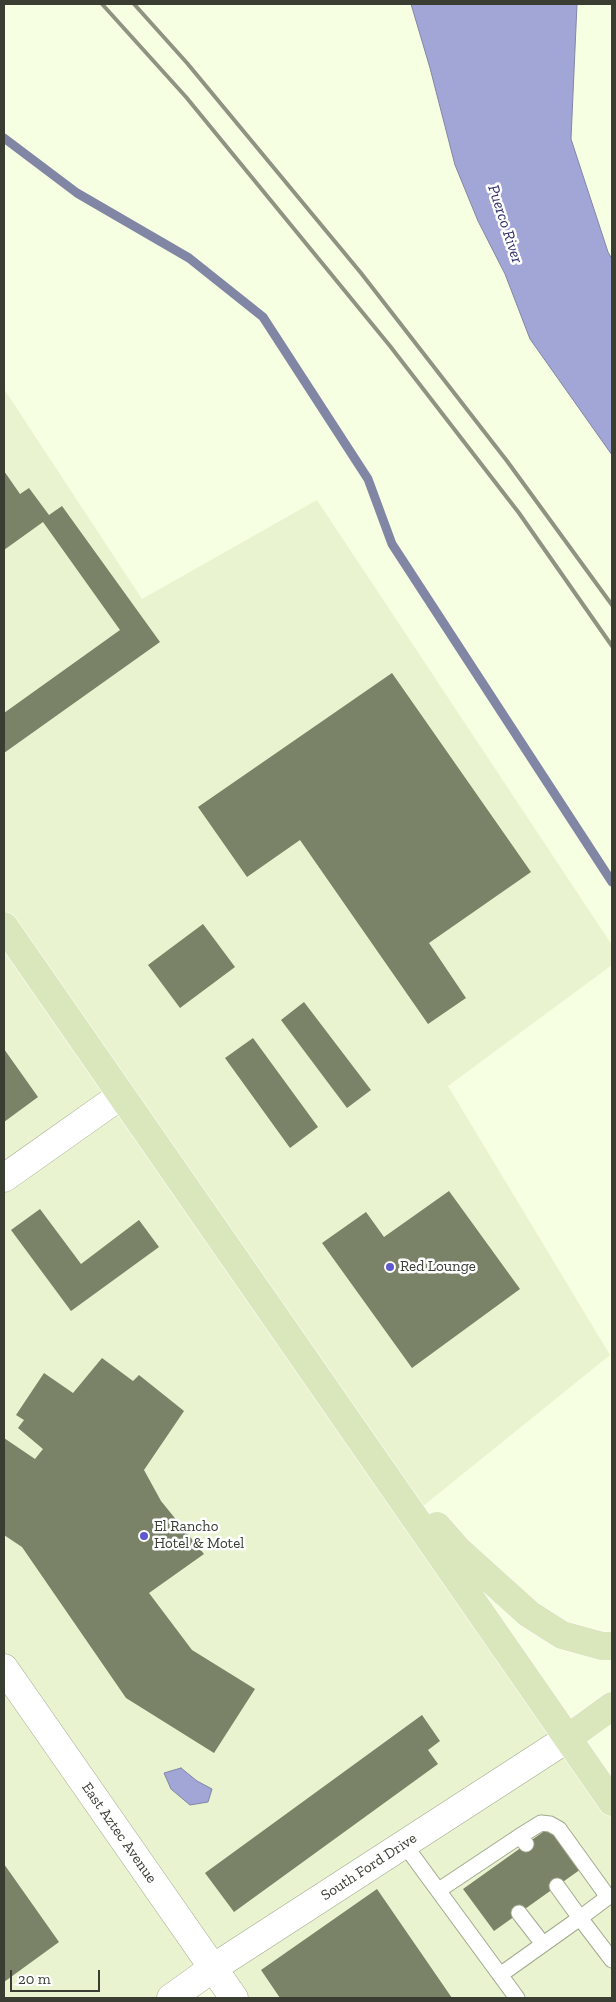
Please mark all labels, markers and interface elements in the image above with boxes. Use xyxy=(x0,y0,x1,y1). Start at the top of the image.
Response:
water label: Puerco River xyxy=(483,182,527,266)
place label: Red Lounge xyxy=(400,1258,476,1276)
marker: Red Lounge xyxy=(384,1261,396,1273)
place label: El Rancho Hotel & Motel xyxy=(154,1518,244,1553)
marker: El Rancho Hotel & Motel xyxy=(138,1530,150,1542)
street label: East Aztec Avenue xyxy=(78,1779,160,1887)
street label: South Ford Drive xyxy=(318,1829,420,1905)
scale bar xyxy=(12,1960,102,1992)
text: 20 m xyxy=(18,1970,51,1988)

